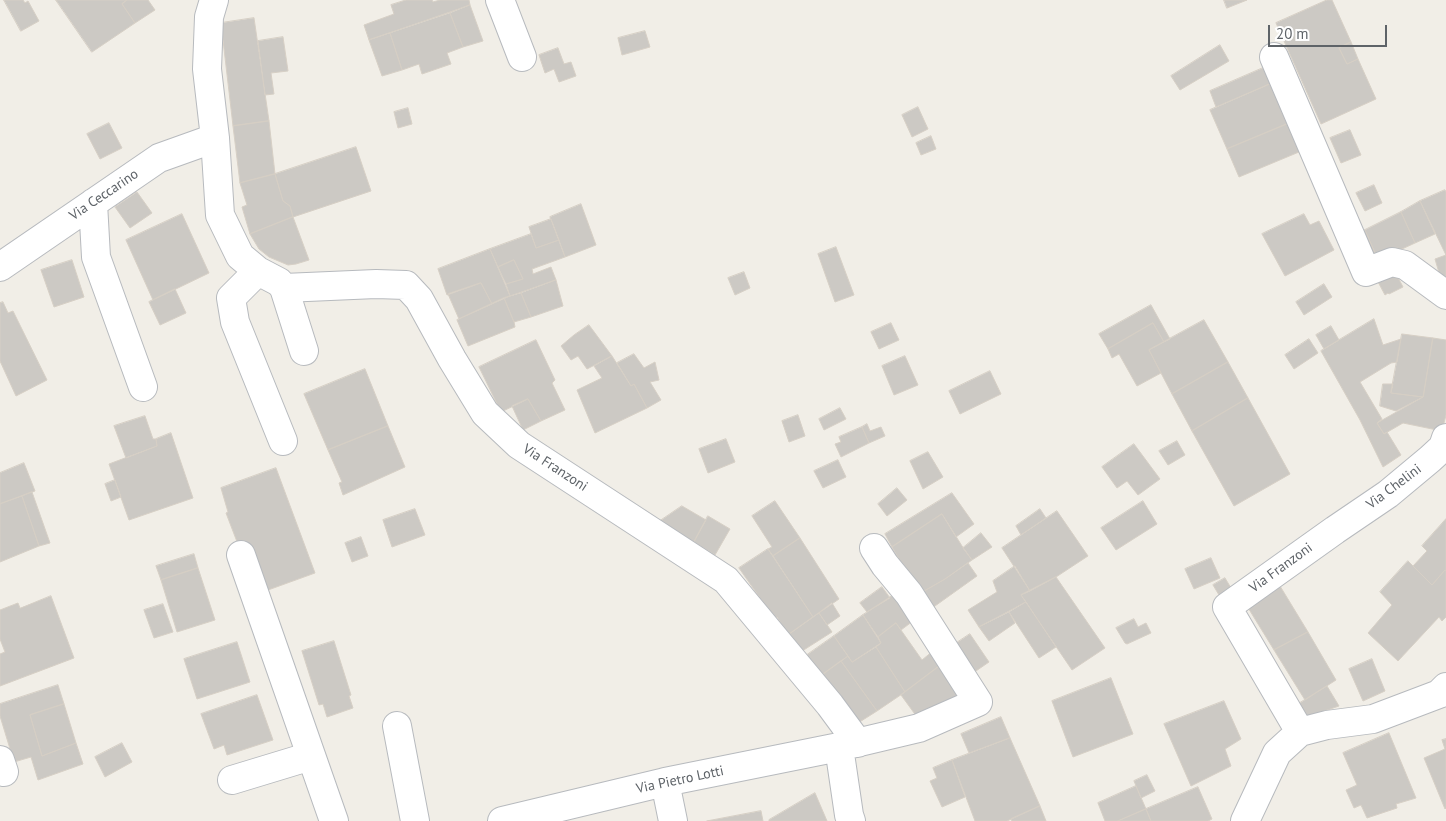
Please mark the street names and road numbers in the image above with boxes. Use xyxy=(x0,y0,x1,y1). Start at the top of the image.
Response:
street label: Via Ceccarino xyxy=(66,166,142,224)
street label: Via Franzoni xyxy=(519,441,591,495)
street label: Via Chelini xyxy=(1363,461,1425,513)
street label: Via Franzoni xyxy=(1246,539,1316,597)
street label: Via Pietro Lotti xyxy=(635,763,725,797)

